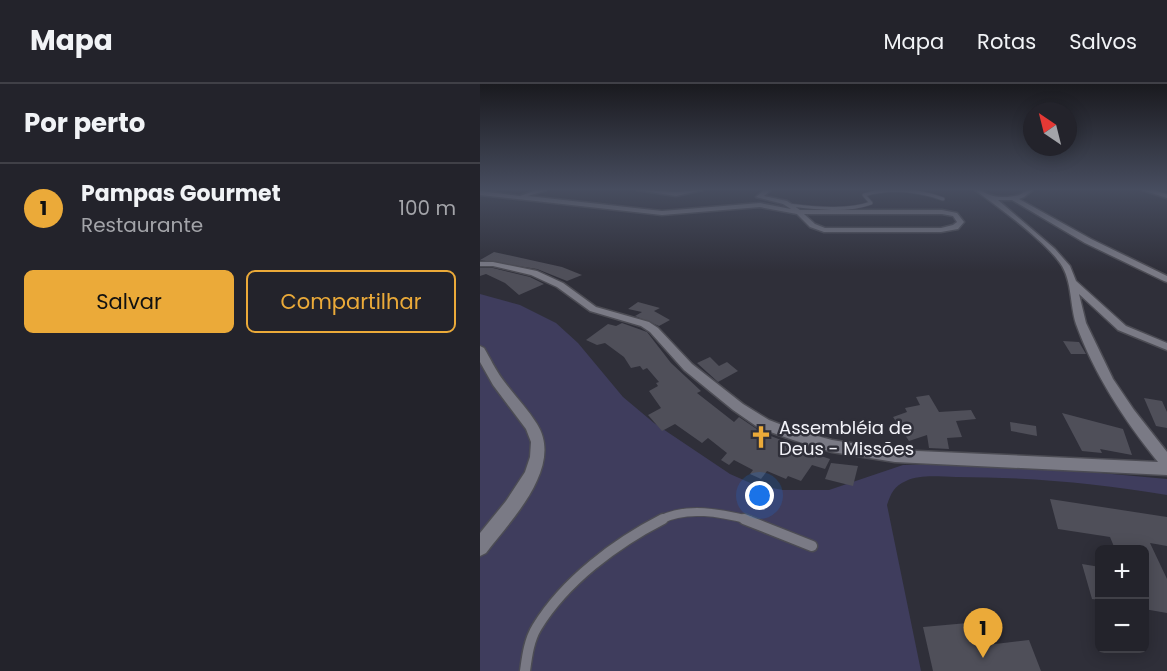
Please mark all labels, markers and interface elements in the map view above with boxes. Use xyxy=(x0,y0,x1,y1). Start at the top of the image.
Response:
text: Mapa xyxy=(30,21,113,60)
text: Mapa xyxy=(883,27,944,56)
text: Rotas xyxy=(977,27,1036,56)
text: Salvos xyxy=(1069,27,1137,56)
north arrow xyxy=(1023,102,1077,156)
text: Por perto xyxy=(24,105,145,141)
text: Pampas Gourmet xyxy=(81,178,281,209)
text: 1 xyxy=(40,194,47,222)
text: 100 m xyxy=(399,194,456,222)
text: Restaurante xyxy=(81,211,203,239)
button: Salvar xyxy=(24,270,234,333)
button: Compartilhar xyxy=(246,270,456,333)
place label: Assembléia de Deus - Missões xyxy=(779,415,914,461)
church icon: Assembléia de Deus - Missões xyxy=(748,424,774,450)
your location xyxy=(745,481,774,510)
map controls xyxy=(1095,545,1149,653)
button: + xyxy=(1095,545,1149,599)
button: − xyxy=(1095,599,1149,653)
pin: 1 xyxy=(964,608,1002,658)

